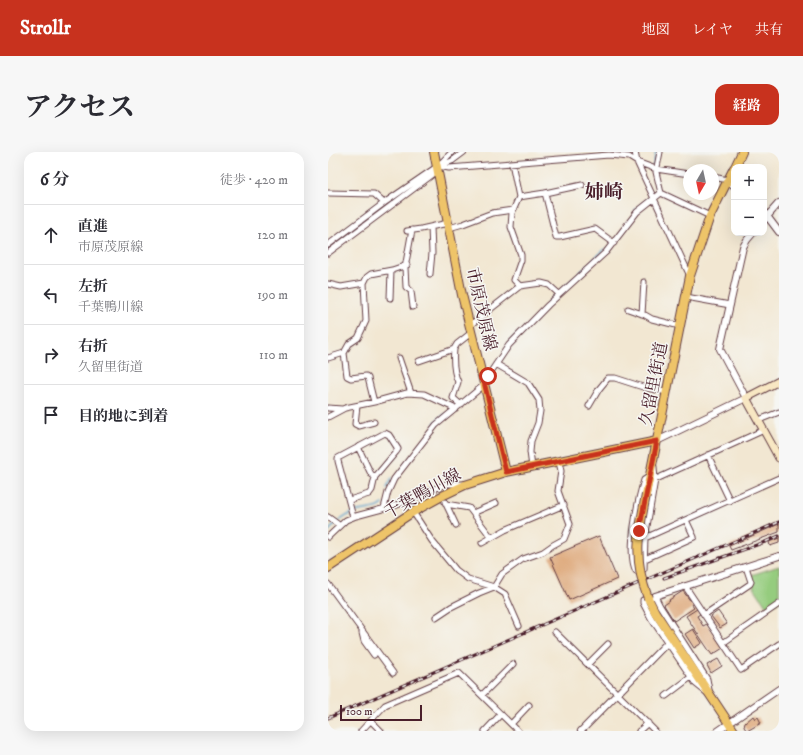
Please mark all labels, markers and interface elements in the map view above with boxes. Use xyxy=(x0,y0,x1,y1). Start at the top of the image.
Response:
text: Strollr xyxy=(20,17,71,40)
text: 地図 xyxy=(642,21,670,39)
text: レイヤ xyxy=(692,21,733,39)
text: 共有 xyxy=(755,21,783,39)
button: 経路 xyxy=(715,84,779,125)
text: アクセス xyxy=(24,90,135,125)
north arrow xyxy=(683,164,719,200)
map controls xyxy=(731,164,767,236)
button: + xyxy=(731,164,767,200)
text: 6 分 xyxy=(40,169,70,191)
text: 徒歩 · 420 m xyxy=(220,172,288,188)
district label: 姉崎 xyxy=(585,181,623,204)
button: − xyxy=(731,200,767,236)
text: 直進 xyxy=(78,217,108,236)
icon: ahead xyxy=(40,224,62,246)
text: 120 m xyxy=(257,227,288,243)
text: 市原茂原線 xyxy=(78,239,143,255)
street label: 市原茂原線 xyxy=(461,265,501,353)
text: 左折 xyxy=(78,277,108,296)
icon: left xyxy=(40,284,62,306)
text: 190 m xyxy=(257,287,288,303)
text: 千葉鴨川線 xyxy=(78,299,143,315)
text: 右折 xyxy=(78,337,108,356)
street label: 久留里街道 xyxy=(635,340,673,428)
icon: right xyxy=(40,344,62,366)
text: 110 m xyxy=(259,347,288,363)
text: 久留里街道 xyxy=(78,359,143,375)
route start xyxy=(479,367,497,385)
icon: arrive xyxy=(40,404,62,426)
text: 目的地に到着 xyxy=(78,407,168,426)
street label: 千葉鴨川線 xyxy=(380,464,465,524)
route end xyxy=(630,522,648,540)
scale bar xyxy=(340,703,422,722)
text: 100 m xyxy=(346,705,372,719)

